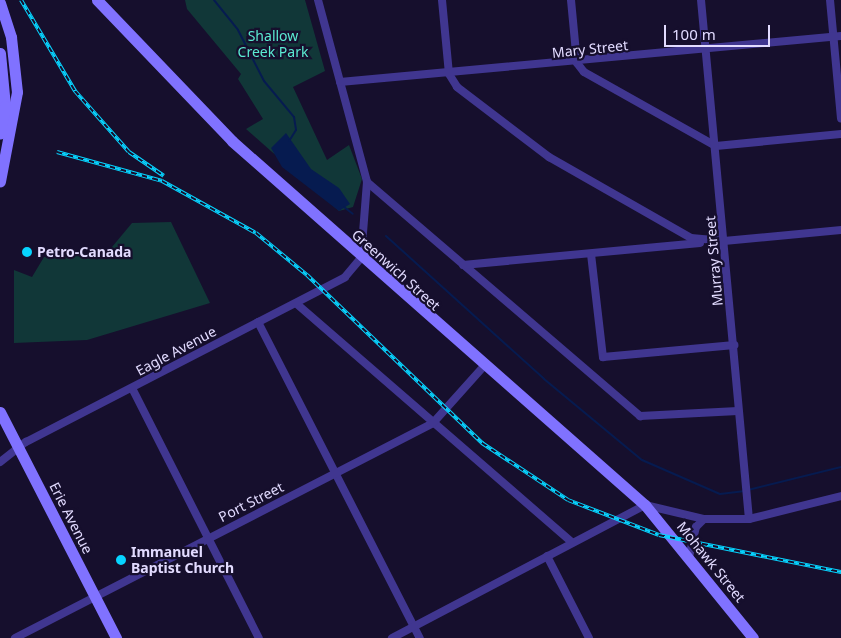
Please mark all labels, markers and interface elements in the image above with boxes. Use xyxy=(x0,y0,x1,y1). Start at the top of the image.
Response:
scale bar xyxy=(666,15,772,47)
text: 100 m xyxy=(672,24,716,44)
park label: Shallow Creek Park xyxy=(238,28,308,60)
street label: Mary Street xyxy=(551,37,629,61)
street label: Murray Street xyxy=(702,215,726,307)
street label: Greenwich Street xyxy=(348,226,444,314)
place label: Petro-Canada xyxy=(37,244,131,260)
marker: Petro-Canada xyxy=(21,246,33,258)
street label: Eagle Avenue xyxy=(133,323,219,379)
street label: Erie Avenue xyxy=(46,479,96,557)
street label: Port Street xyxy=(216,479,286,525)
street label: Mohawk Street xyxy=(673,518,749,606)
place label: Immanuel Baptist Church xyxy=(131,544,234,576)
marker: Immanuel Baptist Church xyxy=(115,554,127,566)

